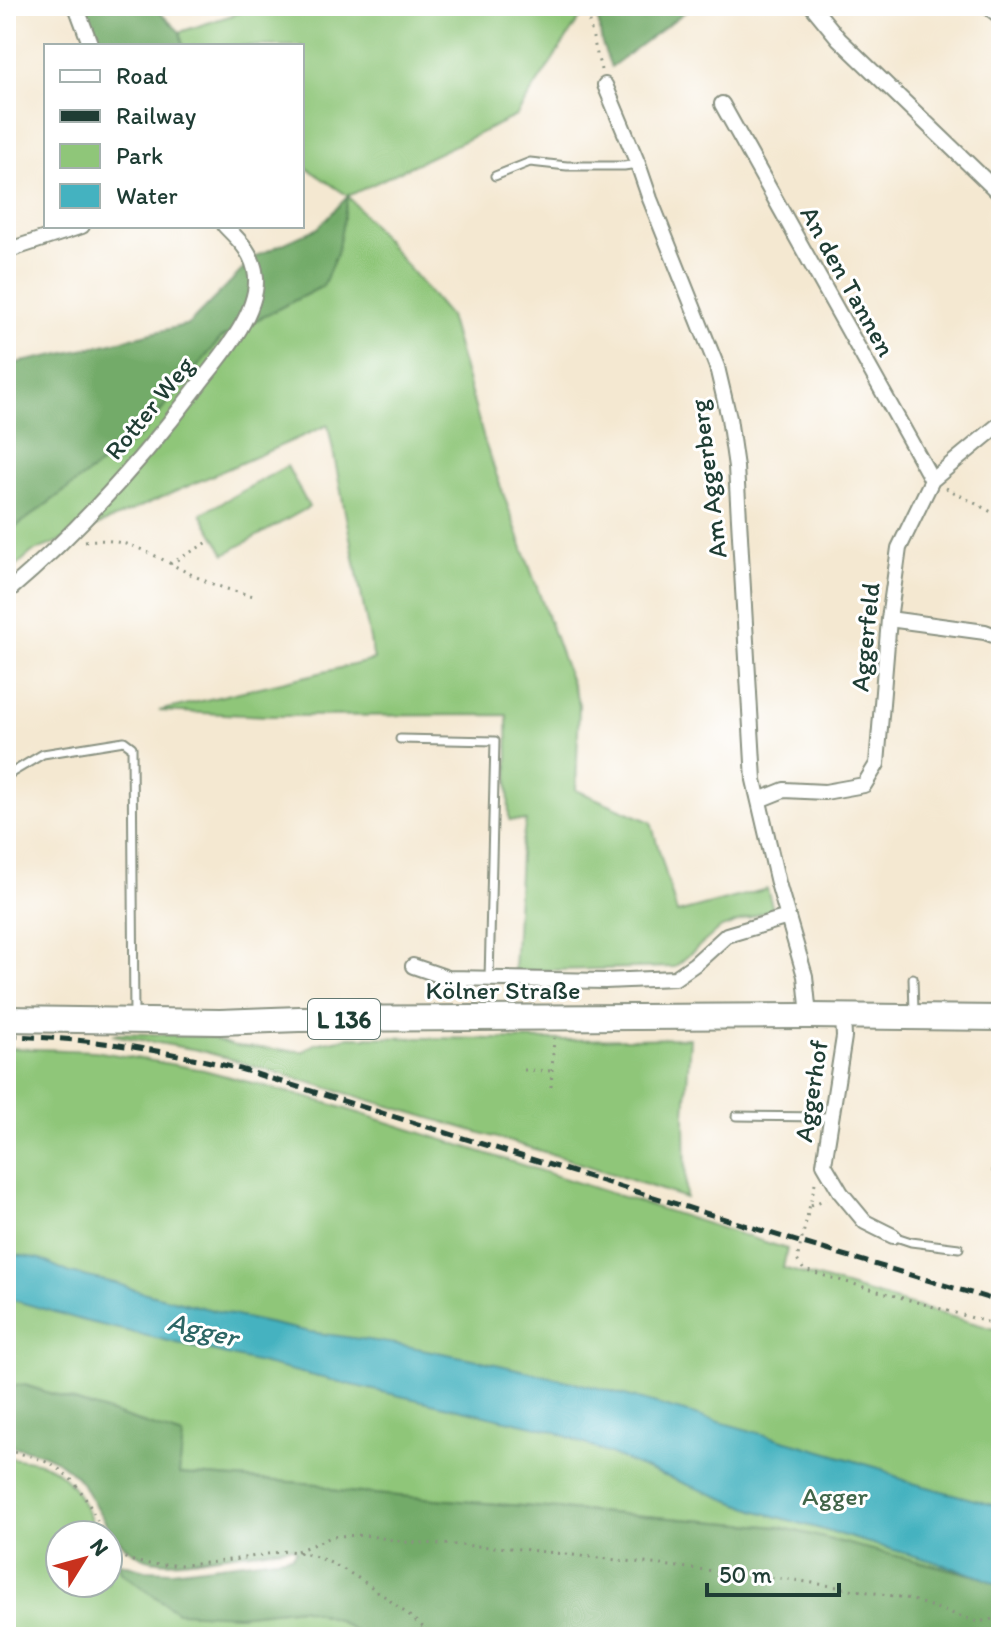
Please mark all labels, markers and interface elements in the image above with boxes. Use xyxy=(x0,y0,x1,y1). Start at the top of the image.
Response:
legend xyxy=(44,44,304,228)
text: Road xyxy=(116,61,168,90)
text: Railway xyxy=(116,101,197,130)
text: Park xyxy=(116,141,163,170)
text: Water xyxy=(116,181,178,210)
street label: An den Tannen xyxy=(793,200,903,362)
street label: Rotter Weg xyxy=(98,349,201,466)
street label: Am Aggerberg xyxy=(682,397,734,560)
street label: Aggerfeld xyxy=(843,581,887,693)
street label: Kölner Straße xyxy=(425,974,581,1006)
road number: L 136 xyxy=(308,999,380,1039)
street label: Aggerhof xyxy=(787,1037,835,1144)
water label: Agger xyxy=(164,1304,244,1355)
park label: Agger xyxy=(802,1480,869,1512)
north arrow xyxy=(44,1519,124,1599)
text: N xyxy=(84,1533,115,1561)
scale bar xyxy=(707,1547,839,1597)
text: 50 m xyxy=(719,1560,772,1589)

